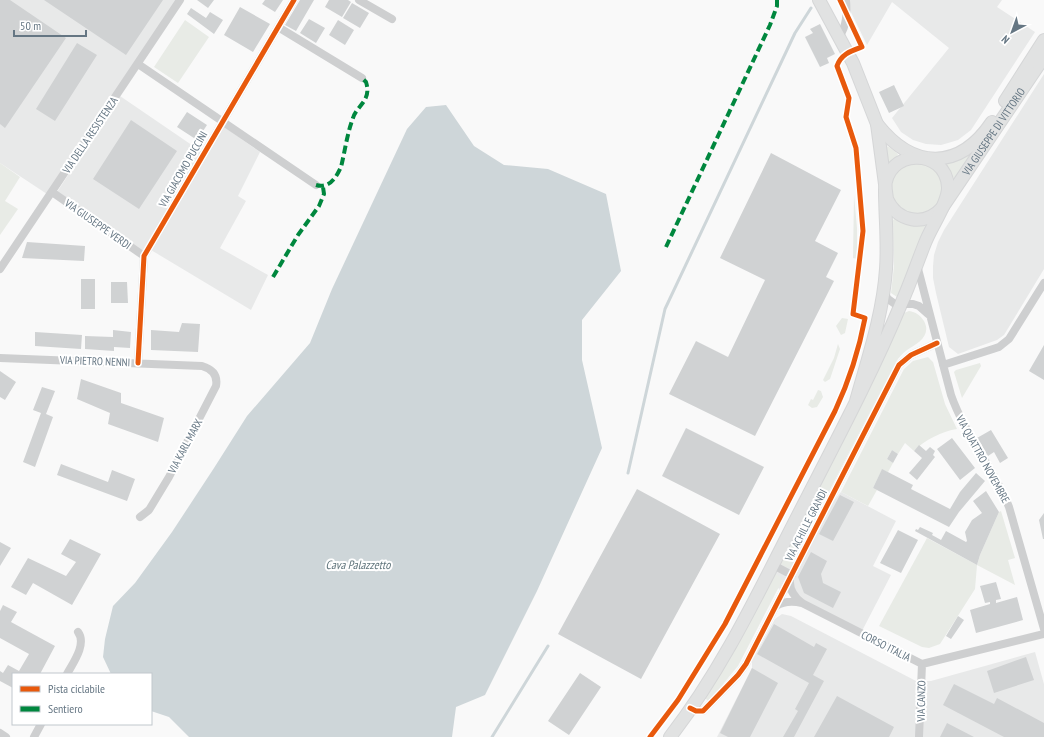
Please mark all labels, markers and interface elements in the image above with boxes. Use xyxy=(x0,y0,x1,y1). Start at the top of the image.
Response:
scale bar xyxy=(14,12,86,38)
north arrow xyxy=(992,12,1032,52)
text: 50 m xyxy=(20,18,41,33)
text: N xyxy=(999,32,1012,47)
street label: VIA GIUSEPPE DI VITTORIO xyxy=(959,85,1028,179)
street label: VIA DELLA RESISTENZA xyxy=(59,94,121,177)
street label: VIA GIACOMO PUCCINI xyxy=(155,128,210,210)
street label: VIA GIUSEPPE VERDI xyxy=(61,195,134,252)
street label: VIA PIETRO NENNI xyxy=(59,353,130,369)
street label: VIA QUATTRO NOVEMBRE xyxy=(953,412,1013,506)
street label: VIA KARL MARX xyxy=(164,416,205,476)
street label: VIA ACHILLE GRANDI xyxy=(781,487,830,564)
water label: Cava Palazzetto xyxy=(326,557,391,572)
street label: CORSO ITALIA xyxy=(859,628,914,665)
legend xyxy=(12,673,152,725)
street label: VIA CANZO xyxy=(914,680,928,723)
text: Pista ciclabile xyxy=(48,681,105,696)
text: Sentiero xyxy=(48,701,83,716)

